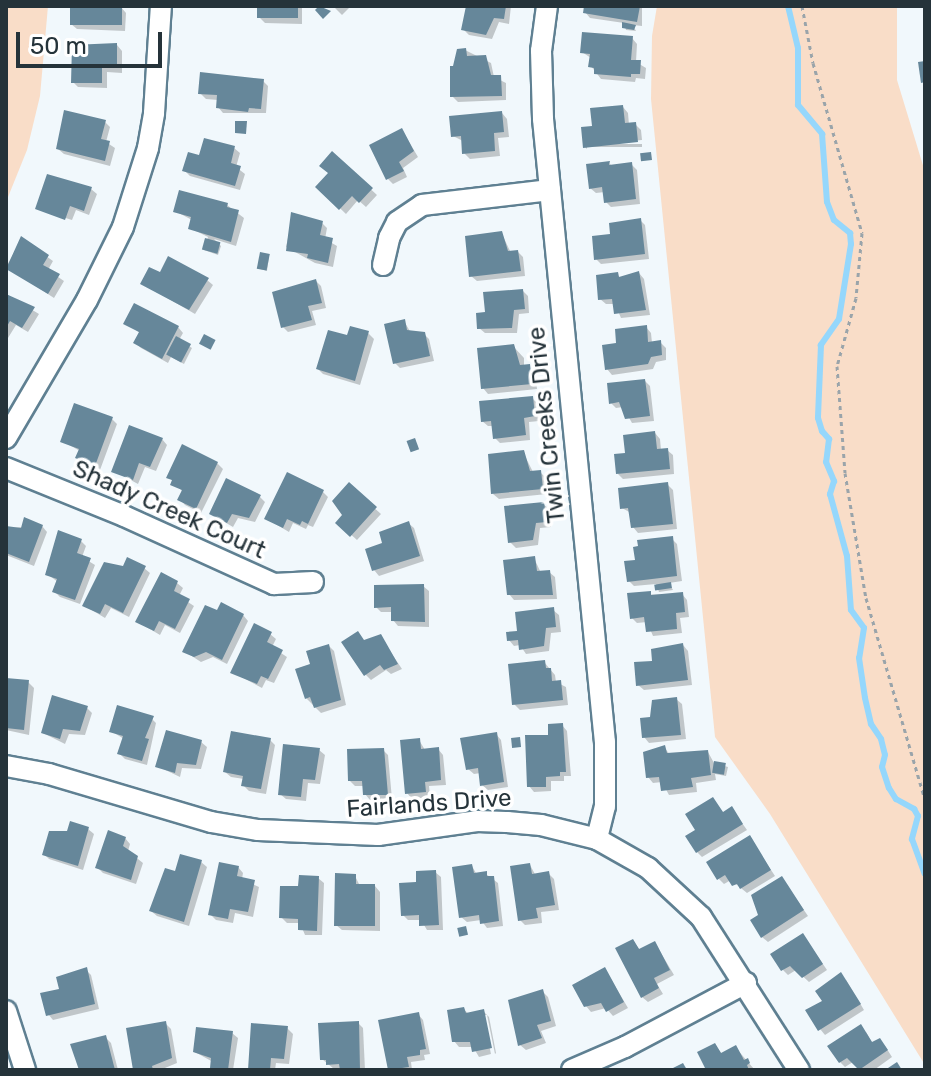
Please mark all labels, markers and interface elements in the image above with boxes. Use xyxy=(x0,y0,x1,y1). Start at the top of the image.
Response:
scale bar xyxy=(20,16,166,66)
text: 50 m xyxy=(30,32,87,60)
street label: Twin Creeks Drive xyxy=(522,325,572,525)
street label: Shady Creek Court xyxy=(68,454,270,566)
street label: Fairlands Drive xyxy=(346,784,512,824)

